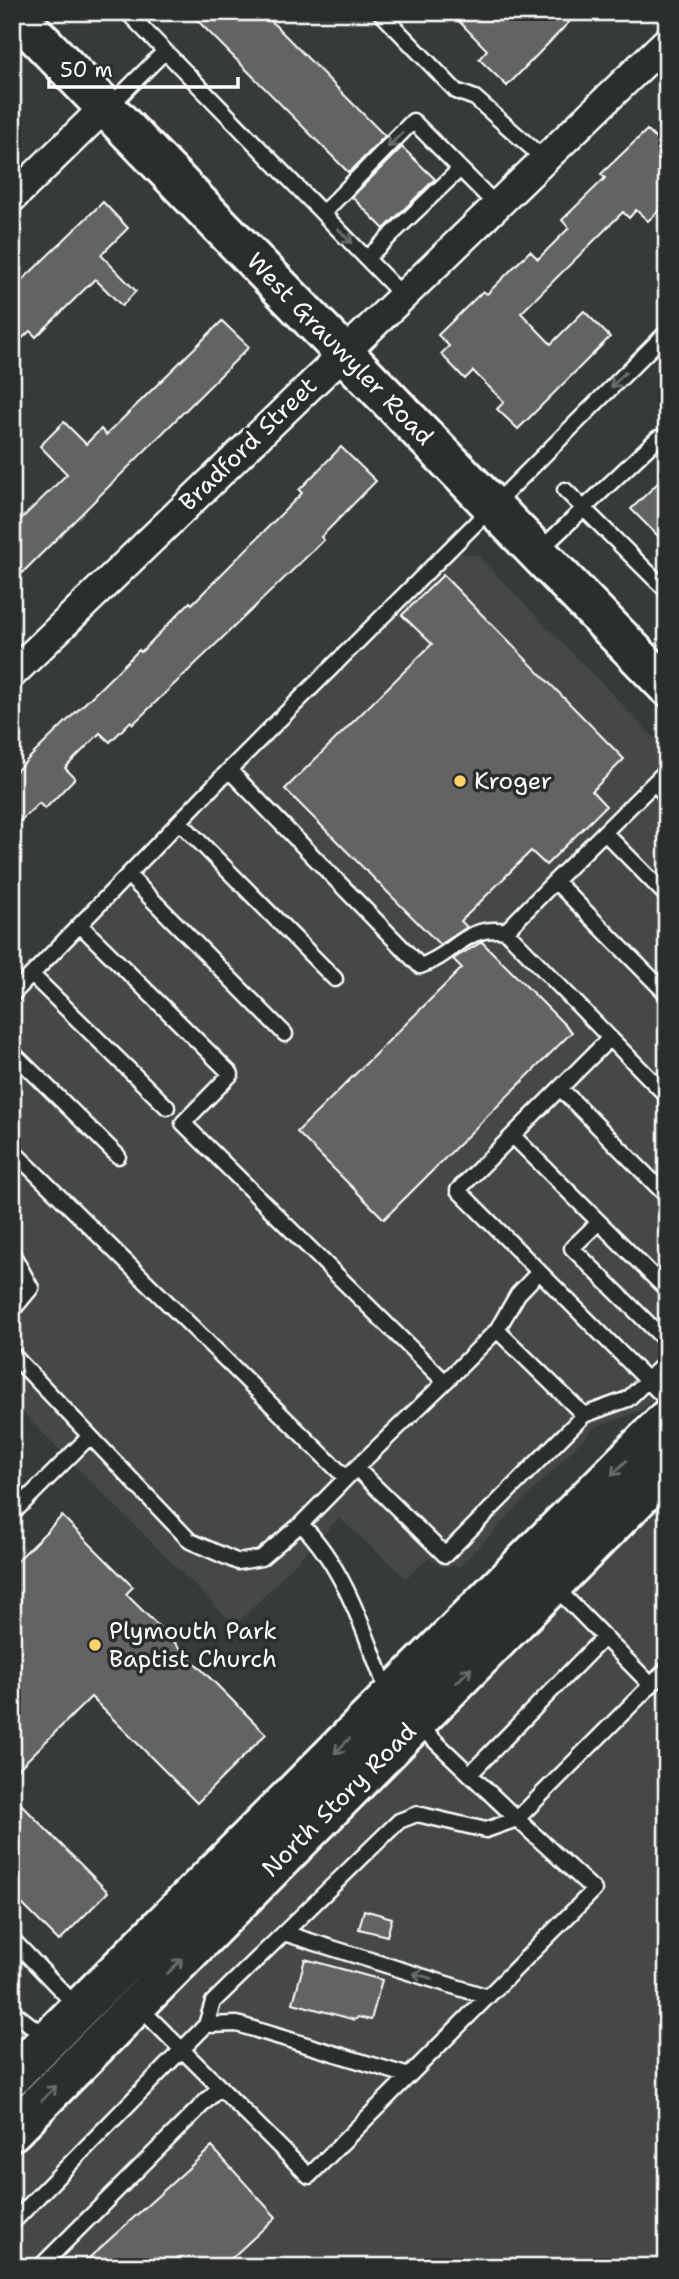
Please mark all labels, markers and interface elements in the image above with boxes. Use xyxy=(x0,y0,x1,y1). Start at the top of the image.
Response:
scale bar xyxy=(49,46,238,90)
text: 50 m xyxy=(60,56,113,84)
one-way arrow xyxy=(387,131,404,148)
one-way arrow xyxy=(336,227,353,244)
street label: West Grauwyler Road xyxy=(239,246,441,452)
street label: Bradford Street xyxy=(172,370,324,518)
one-way arrow xyxy=(610,371,627,388)
place label: Kroger xyxy=(474,765,552,797)
marker: Kroger xyxy=(452,773,468,789)
one-way arrow xyxy=(610,1459,627,1476)
place label: Plymouth Park Baptist Church xyxy=(109,1615,277,1675)
marker: Plymouth Park Baptist Church xyxy=(87,1637,103,1653)
one-way arrow xyxy=(455,1666,472,1683)
street label: North Story Road xyxy=(255,1716,423,1884)
one-way arrow xyxy=(333,1737,350,1754)
one-way arrow xyxy=(167,1957,184,1974)
one-way arrow xyxy=(412,1969,434,1982)
one-way arrow xyxy=(41,2085,58,2102)

